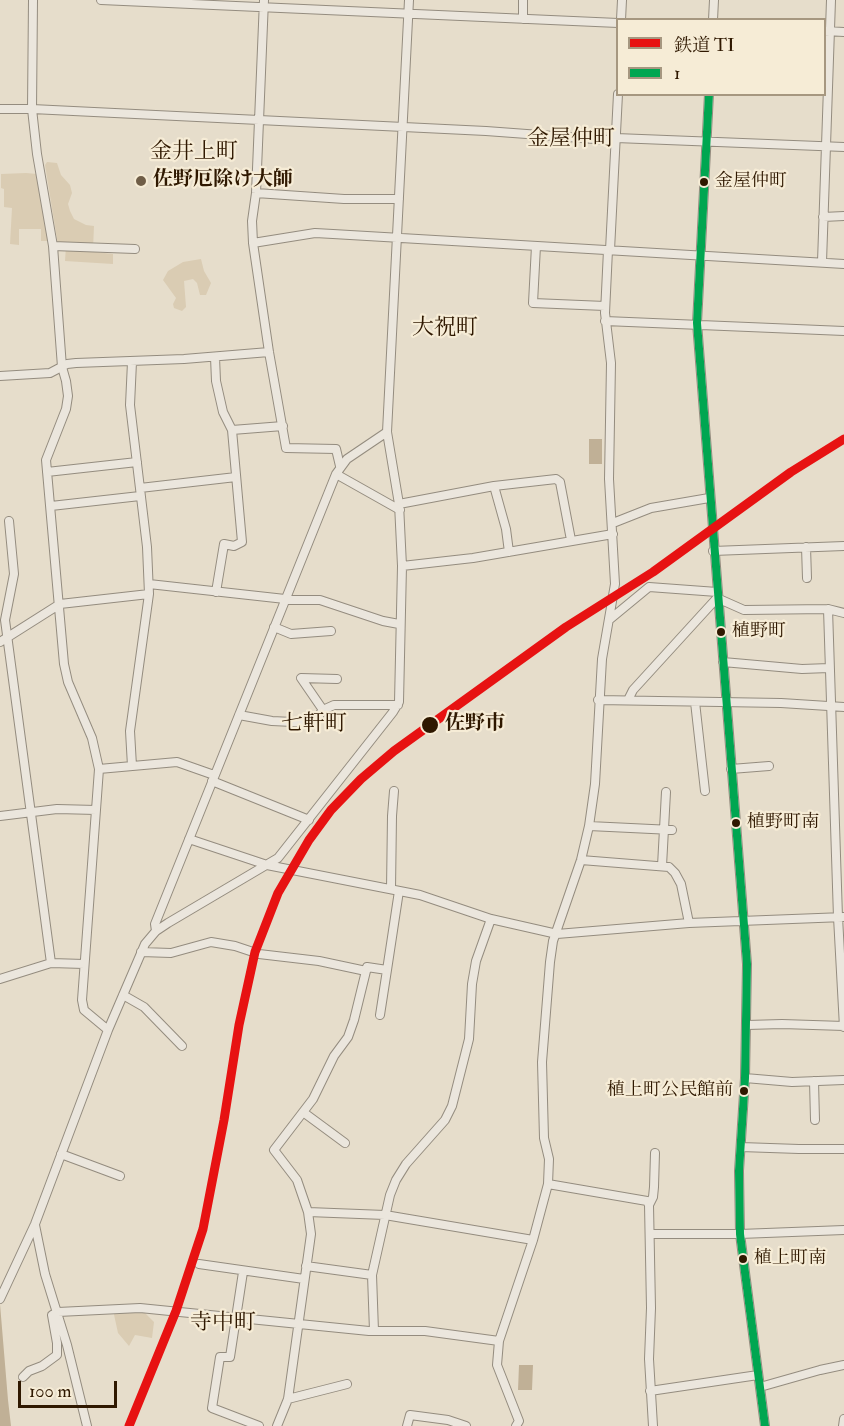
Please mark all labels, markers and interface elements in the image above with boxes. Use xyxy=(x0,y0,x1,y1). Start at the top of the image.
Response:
legend xyxy=(616,18,826,96)
text: 鉄道 TI xyxy=(674,34,734,57)
text: 1 xyxy=(674,62,680,85)
district label: 金屋仲町 xyxy=(527,127,615,153)
district label: 金井上町 xyxy=(150,140,238,166)
place label: 佐野厄除け大師 xyxy=(153,169,293,193)
place label: 金屋仲町 xyxy=(715,171,787,193)
marker: 佐野厄除け大師 xyxy=(134,174,148,188)
marker: 金屋仲町 xyxy=(698,176,710,188)
district label: 大祝町 xyxy=(412,316,478,342)
place label: 植野町 xyxy=(732,621,786,643)
marker: 植野町 xyxy=(715,626,727,638)
district label: 七軒町 xyxy=(281,712,347,738)
place label: 佐野市 xyxy=(445,713,505,737)
marker: 佐野市 xyxy=(420,715,440,735)
place label: 植野町南 xyxy=(747,812,819,834)
marker: 植野町南 xyxy=(730,817,742,829)
place label: 植上町公民館前 xyxy=(607,1080,733,1102)
marker: 植上町公民館前 xyxy=(738,1085,750,1097)
place label: 植上町南 xyxy=(754,1248,826,1270)
marker: 植上町南 xyxy=(737,1253,749,1265)
district label: 寺中町 xyxy=(190,1311,256,1337)
scale bar xyxy=(21,1369,120,1407)
text: 100 m xyxy=(29,1380,72,1403)

